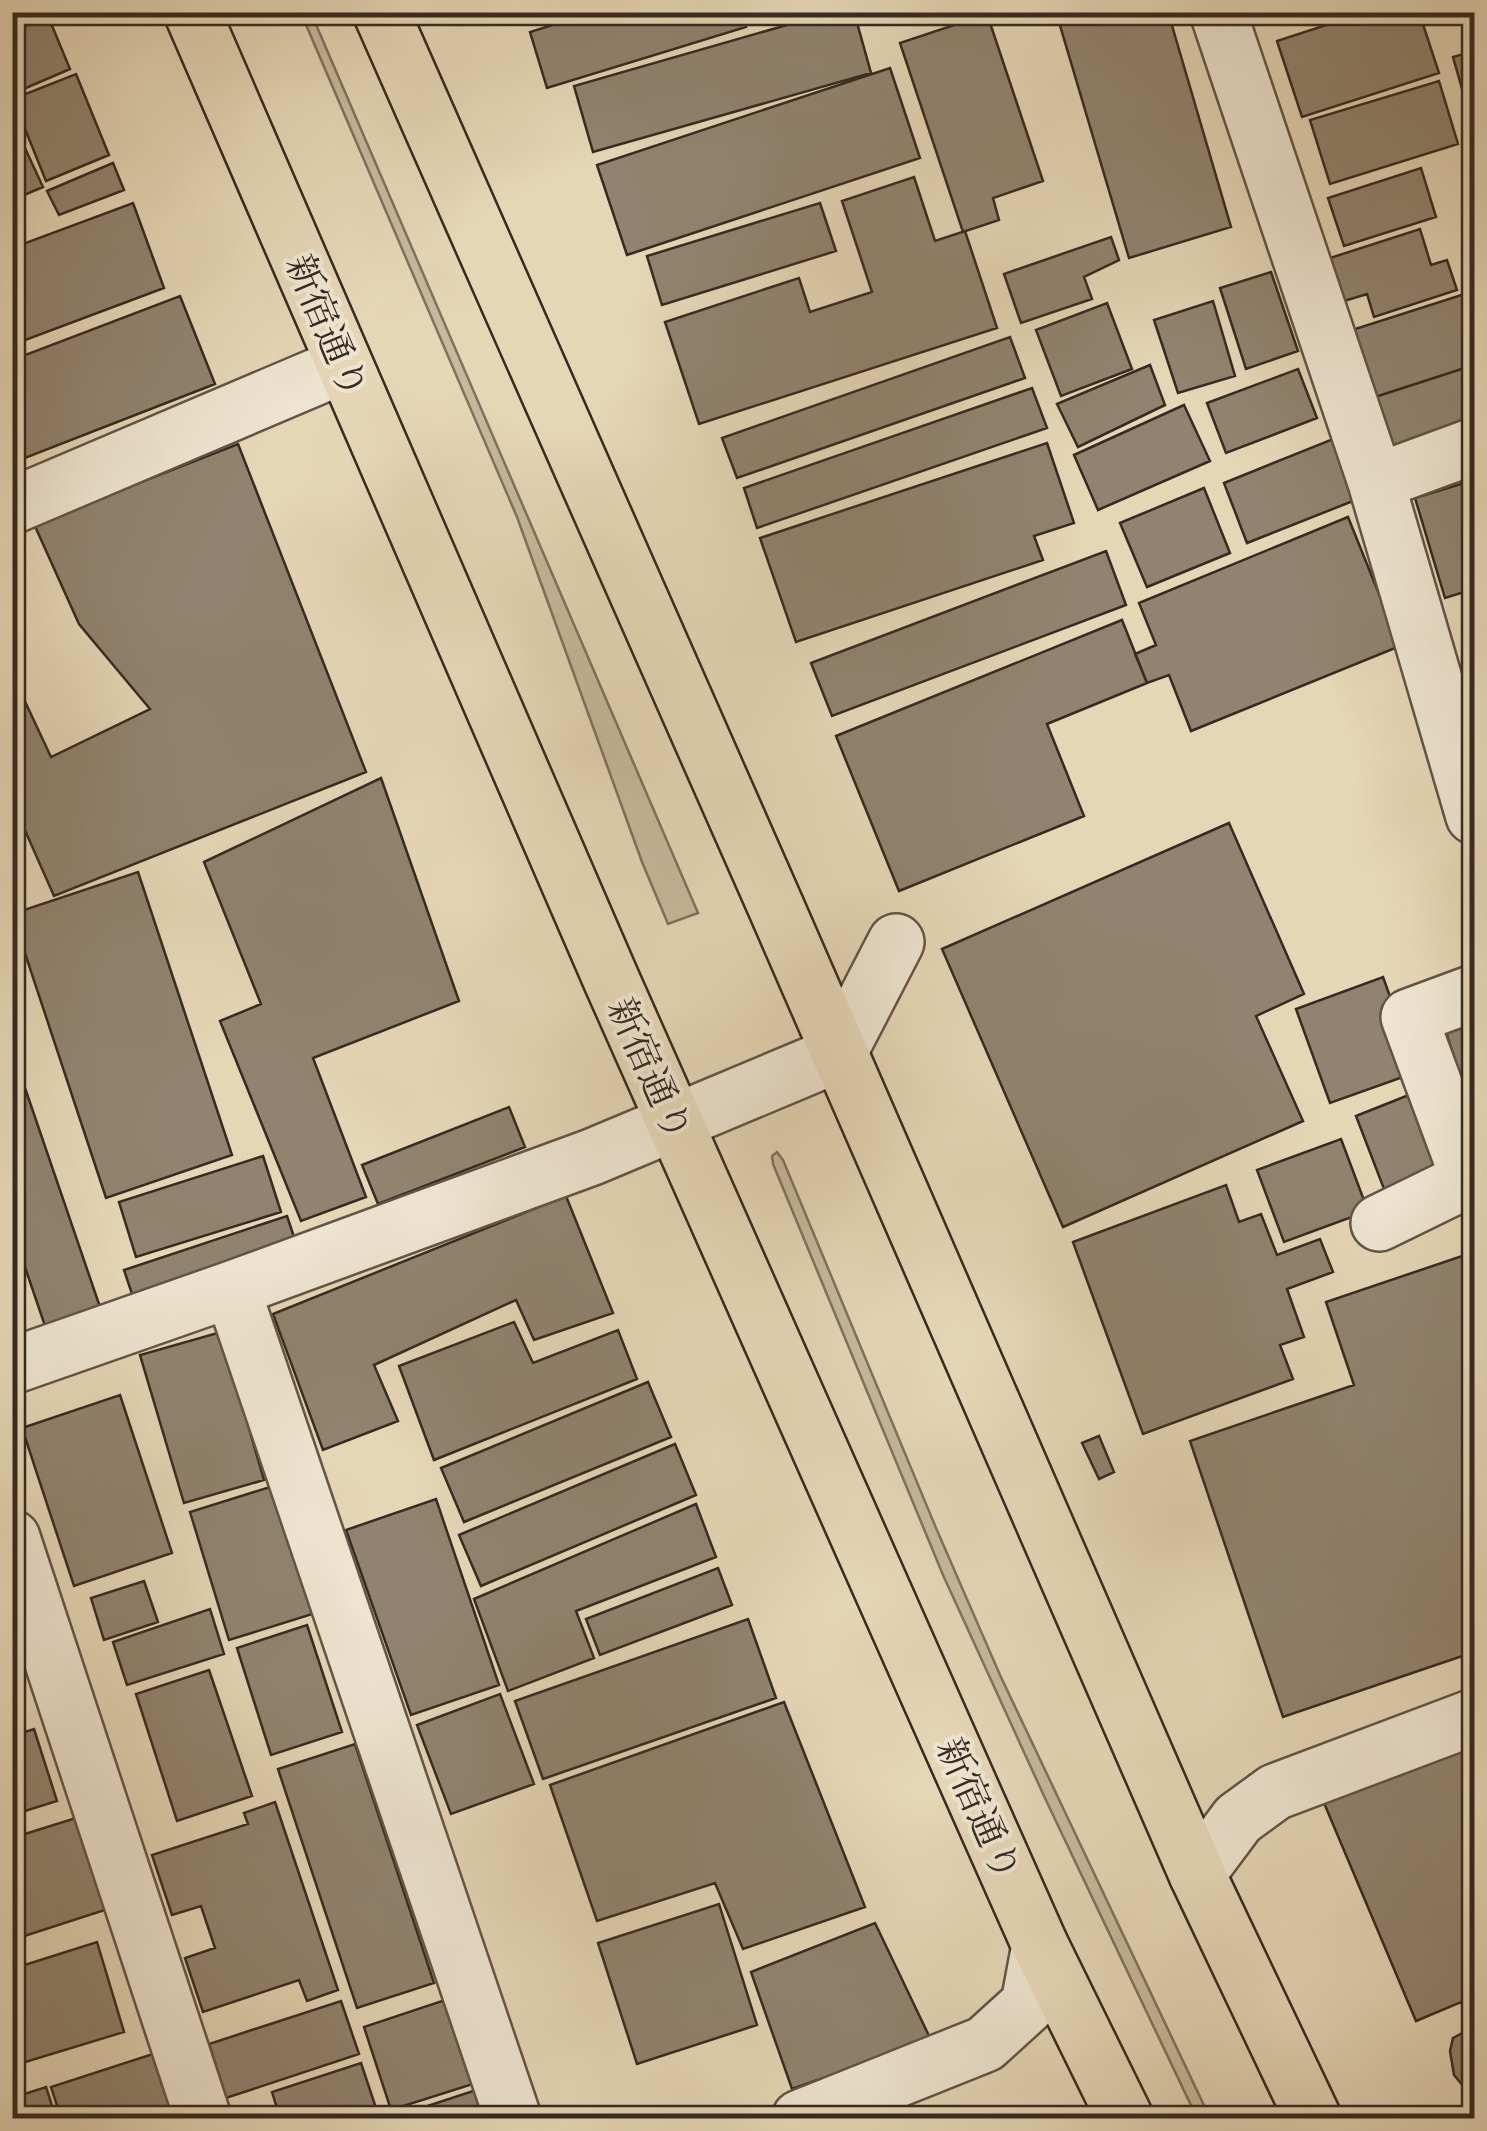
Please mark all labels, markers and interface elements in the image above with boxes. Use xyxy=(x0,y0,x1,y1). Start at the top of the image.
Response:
street label: 新宿通り xyxy=(273,245,383,407)
street label: 新宿通り xyxy=(595,988,707,1150)
street label: 新宿通り xyxy=(924,1728,1036,1890)

